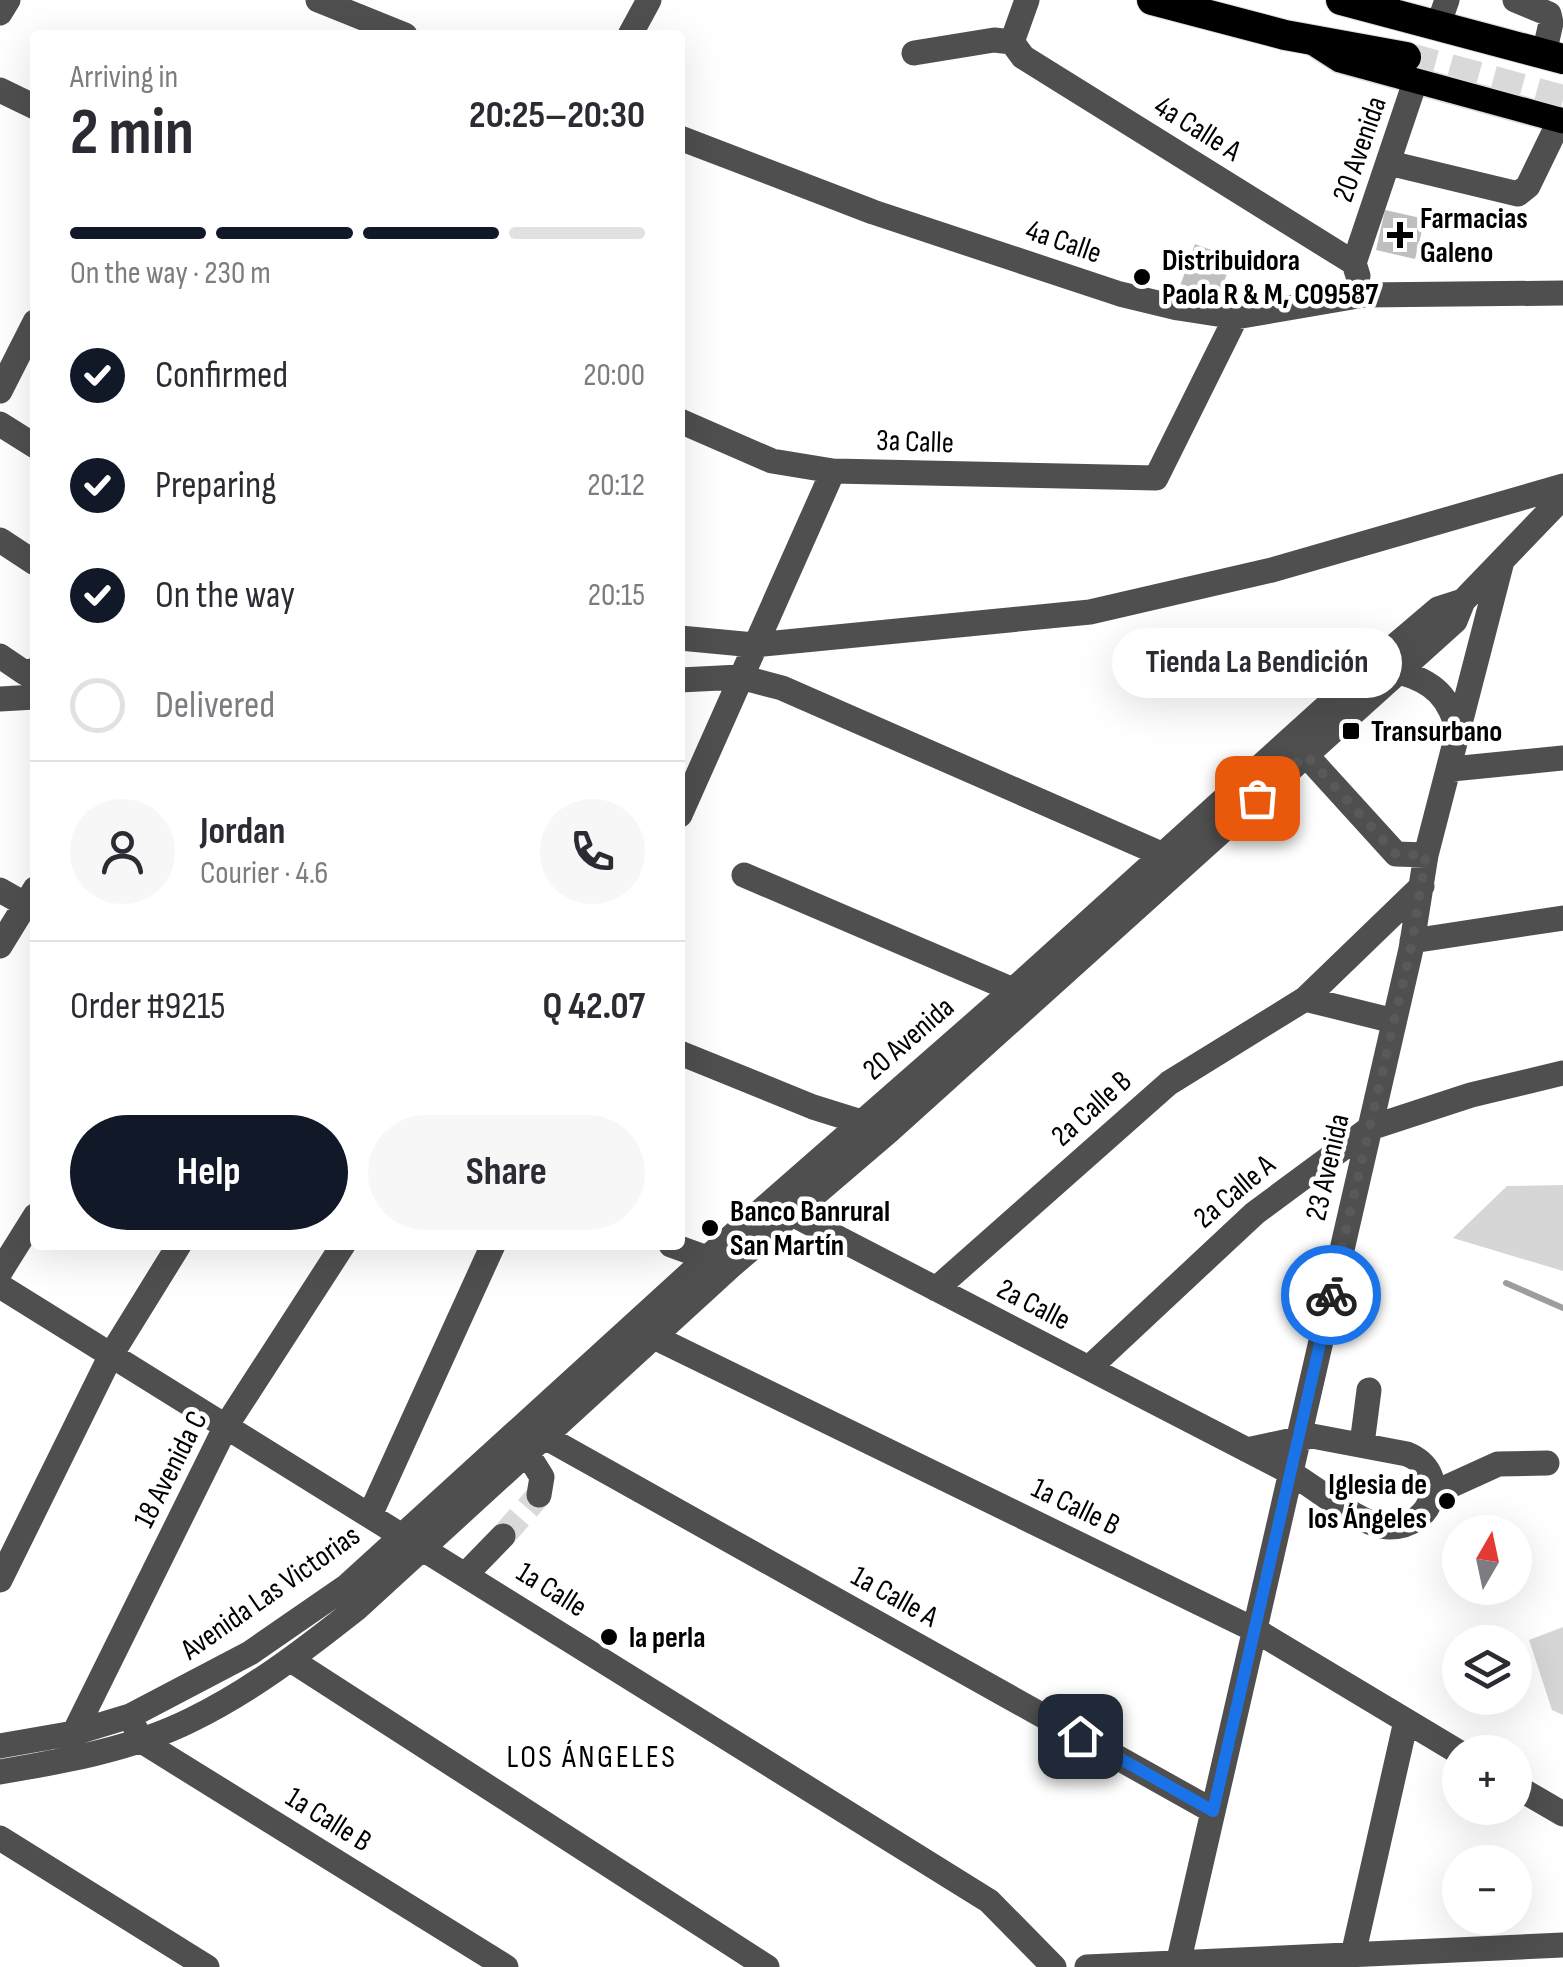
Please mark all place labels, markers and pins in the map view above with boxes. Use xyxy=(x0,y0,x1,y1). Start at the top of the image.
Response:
place label: Farmacias Galeno xyxy=(1420,201,1528,271)
marker: Farmacias Galeno xyxy=(1389,224,1411,246)
place label: Distribuidora Paola R & M, C09587 xyxy=(1162,243,1379,313)
marker: Distribuidora Paola R & M, C09587 xyxy=(1131,266,1153,288)
callout: Tienda La Bendición xyxy=(1112,628,1402,698)
place label: Transurbano xyxy=(1371,714,1502,750)
marker: Transurbano xyxy=(1340,720,1362,742)
pin xyxy=(1215,756,1300,841)
place label: Banco Banrural San Martín xyxy=(730,1194,890,1264)
marker: Banco Banrural San Martín xyxy=(699,1217,721,1239)
place label: Iglesia de los Ángeles xyxy=(1308,1467,1427,1537)
marker: Iglesia de los Ángeles xyxy=(1436,1490,1458,1512)
place label: la perla xyxy=(629,1620,705,1656)
marker: la perla xyxy=(598,1626,620,1648)
pin xyxy=(1038,1694,1123,1779)

